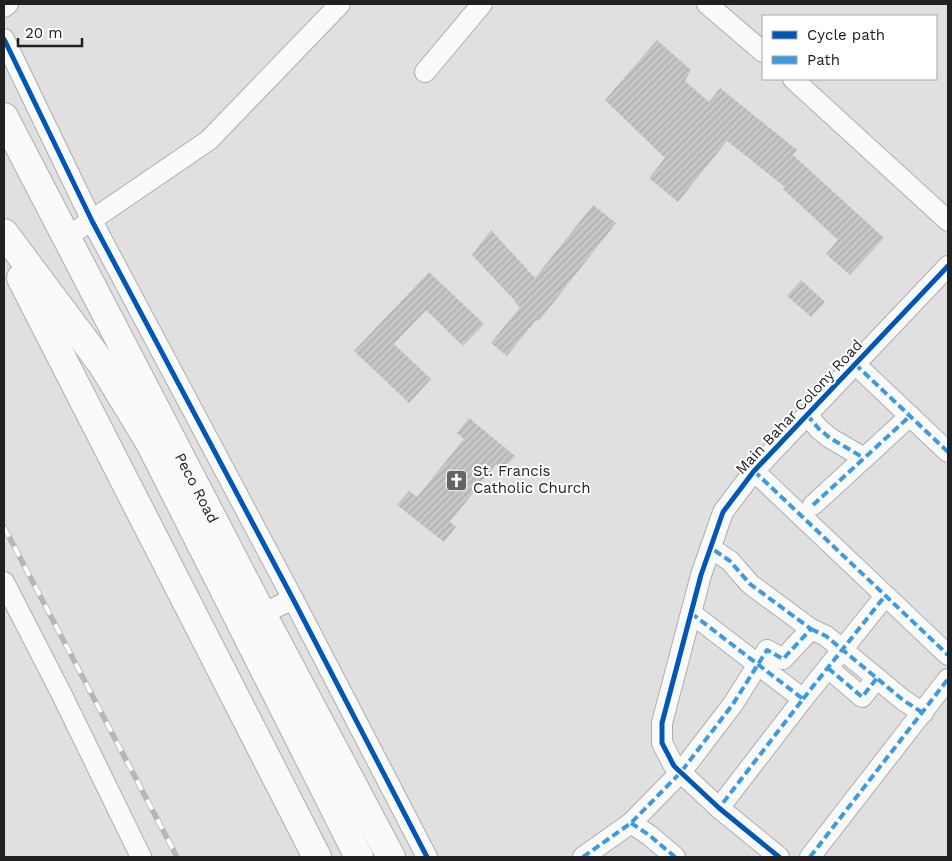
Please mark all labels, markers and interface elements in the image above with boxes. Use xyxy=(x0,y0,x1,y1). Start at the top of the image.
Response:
scale bar xyxy=(18,15,81,47)
legend xyxy=(762,15,937,80)
text: 20 m xyxy=(25,24,63,42)
text: Cycle path xyxy=(807,26,885,44)
text: Path xyxy=(807,51,840,69)
street label: Main Bahar Colony Road xyxy=(732,336,866,478)
street label: Peco Road xyxy=(171,450,222,526)
place label: St. Francis Catholic Church xyxy=(473,462,591,497)
church icon: St. Francis Catholic Church xyxy=(445,468,469,492)

